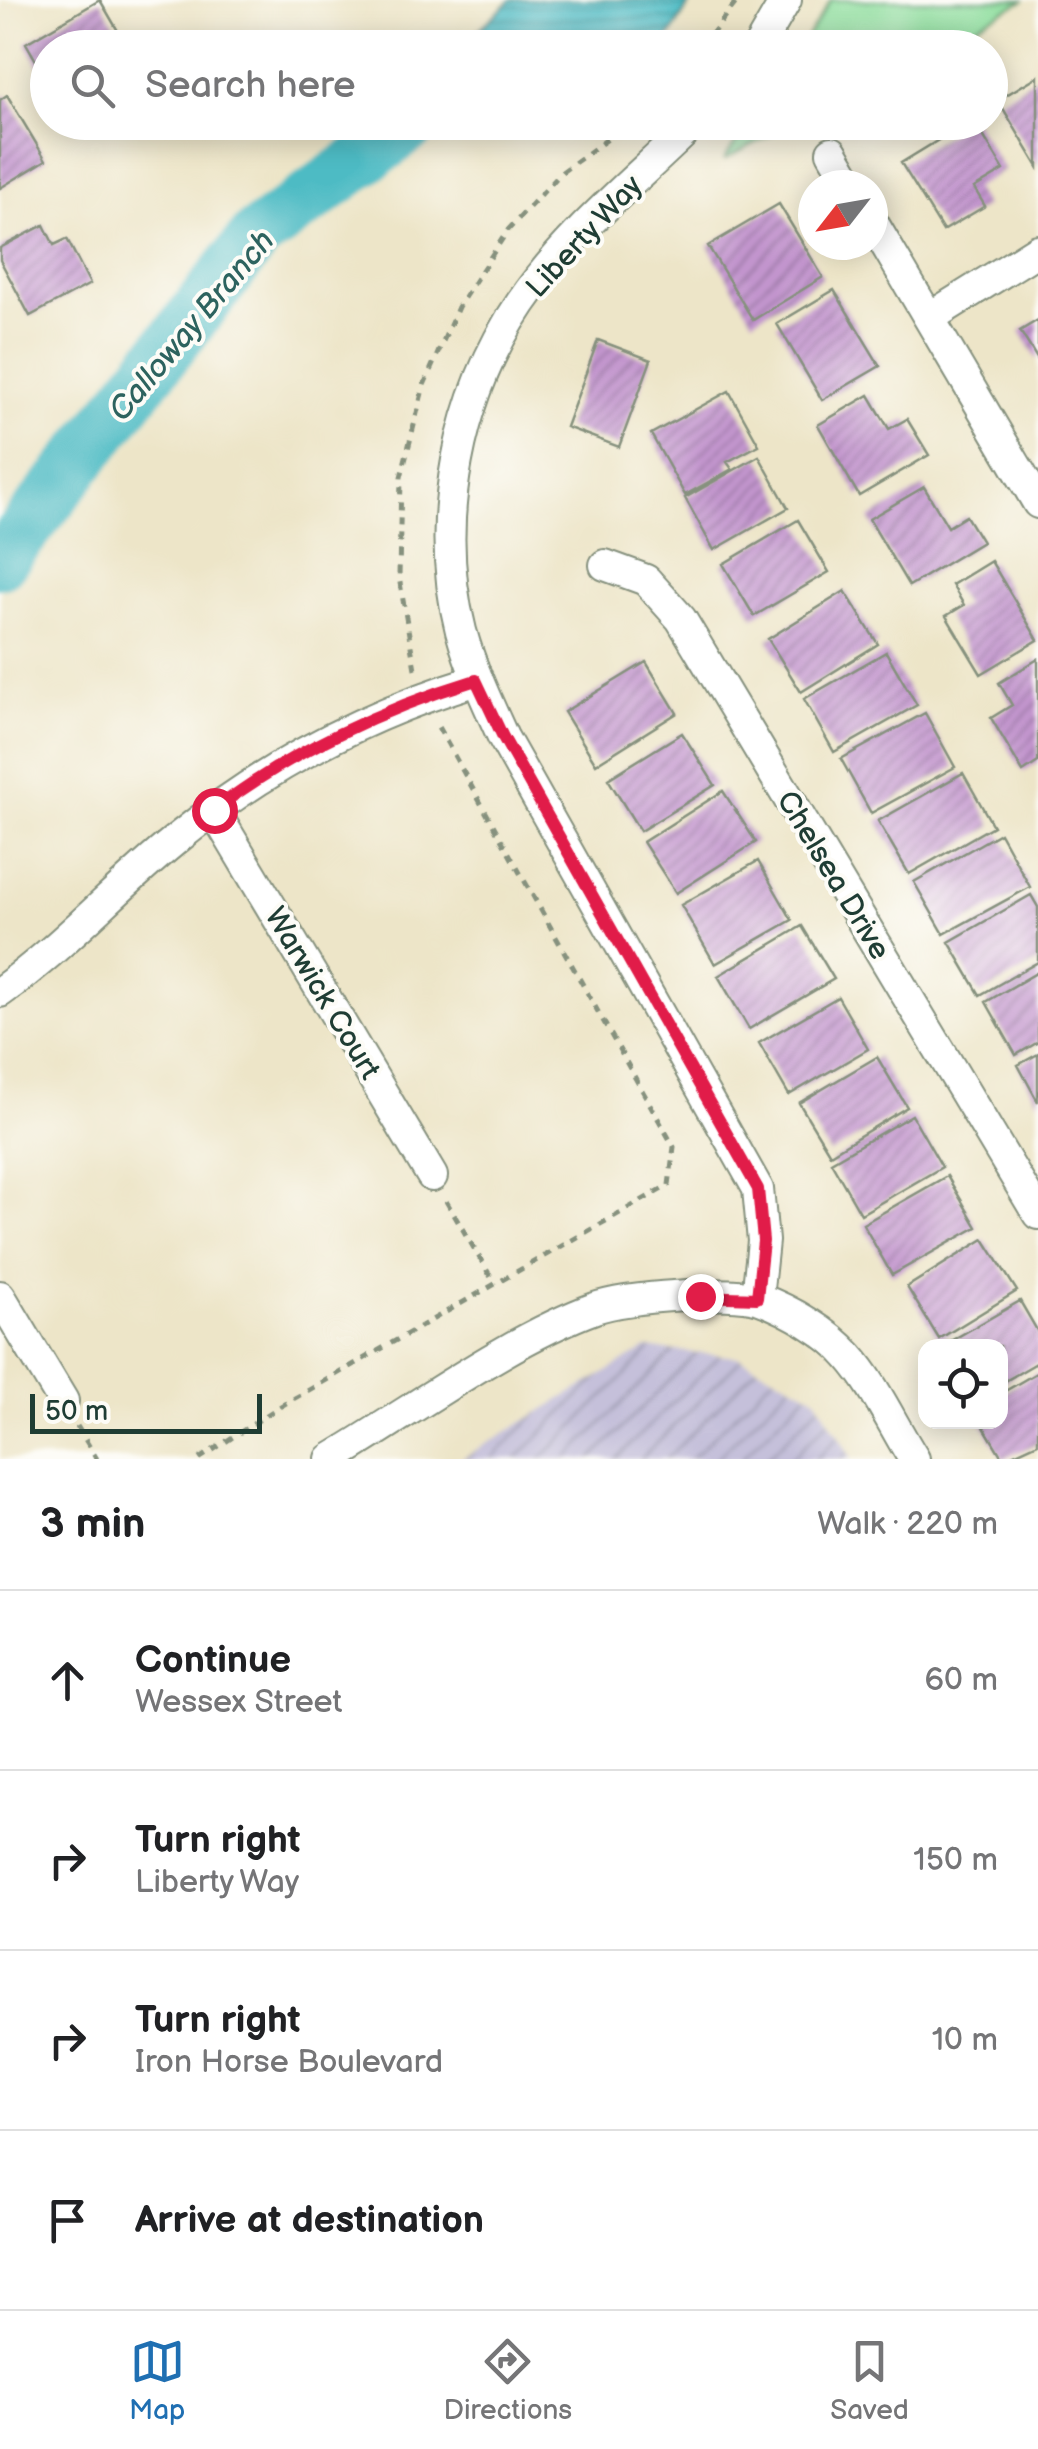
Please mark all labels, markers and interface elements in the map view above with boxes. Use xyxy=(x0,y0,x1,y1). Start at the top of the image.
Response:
search box xyxy=(30,30,1008,140)
icon: search xyxy=(65,58,120,113)
text: Search here xyxy=(145,63,356,108)
street label: Liberty Way xyxy=(519,168,651,305)
north arrow xyxy=(798,170,888,260)
water label: Calloway Branch xyxy=(101,222,283,430)
street label: Chelsea Drive xyxy=(769,785,898,966)
route start xyxy=(192,788,238,834)
street label: Warwick Court xyxy=(257,901,388,1086)
route end xyxy=(678,1274,724,1320)
map controls xyxy=(918,1339,1008,1429)
button: locate xyxy=(918,1339,1008,1429)
scale bar xyxy=(30,1389,262,1434)
text: 50 m xyxy=(45,1395,108,1428)
text: 3 min xyxy=(40,1499,145,1550)
text: Walk · 220 m xyxy=(817,1505,998,1544)
text: Continue xyxy=(135,1638,291,1683)
icon: ahead xyxy=(40,1653,95,1708)
text: 60 m xyxy=(925,1661,998,1700)
text: Wessex Street xyxy=(135,1683,342,1722)
text: Turn right xyxy=(135,1818,300,1863)
icon: right xyxy=(40,1833,95,1888)
text: 150 m xyxy=(913,1841,998,1880)
text: Liberty Way xyxy=(135,1863,299,1902)
text: Turn right xyxy=(135,1998,300,2043)
icon: right xyxy=(40,2013,95,2068)
text: 10 m xyxy=(932,2021,998,2060)
text: Iron Horse Boulevard xyxy=(135,2043,443,2082)
icon: arrive xyxy=(40,2193,95,2248)
text: Arrive at destination xyxy=(135,2198,484,2243)
tab: Map xyxy=(129,2334,185,2427)
tab: Directions xyxy=(443,2334,572,2427)
tab: Saved xyxy=(830,2334,909,2427)

